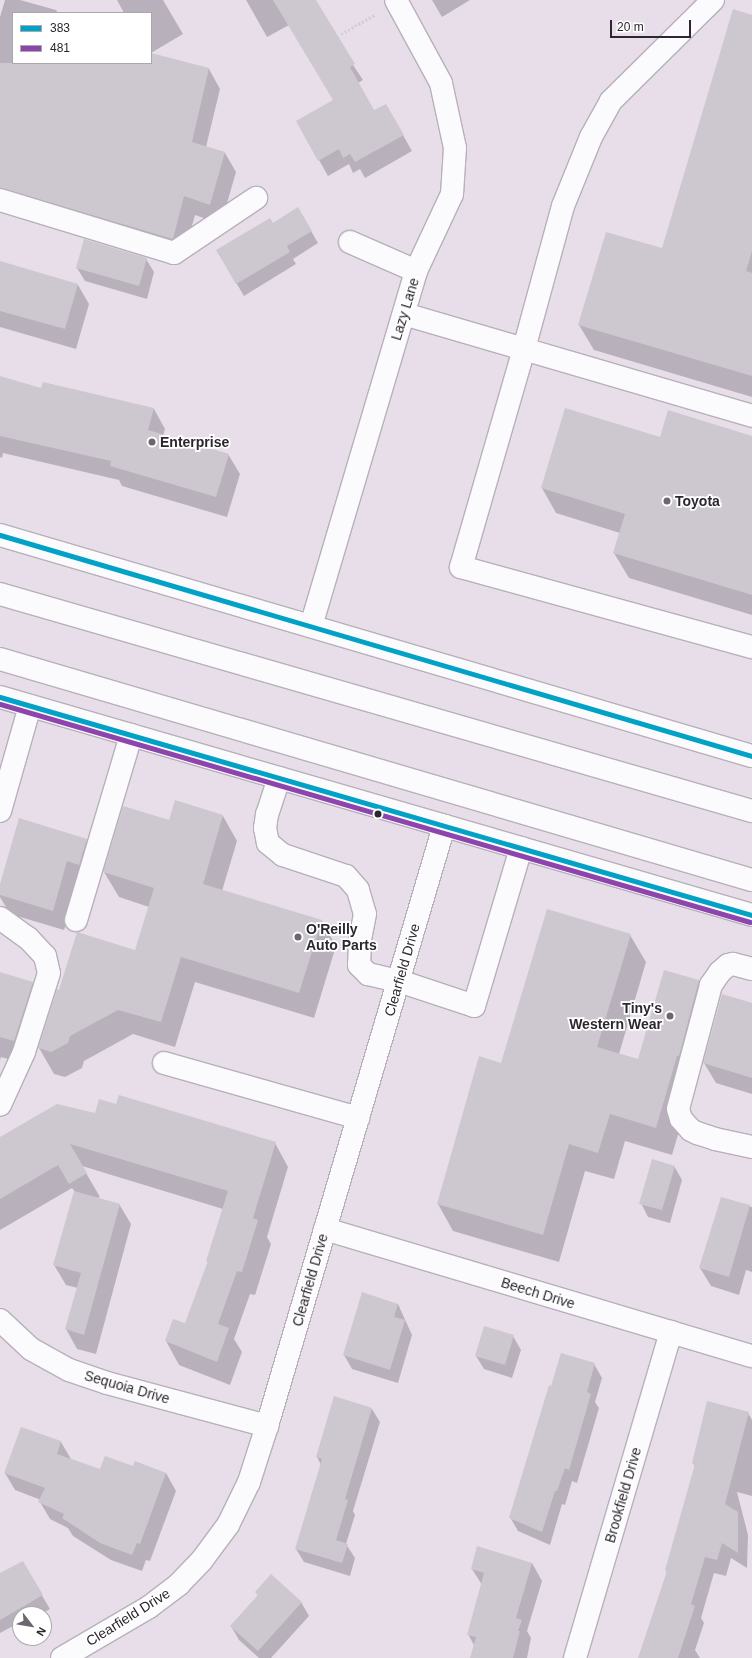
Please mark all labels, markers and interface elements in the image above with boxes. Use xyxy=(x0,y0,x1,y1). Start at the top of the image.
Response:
legend xyxy=(12,12,152,64)
scale bar xyxy=(612,12,693,38)
text: 20 m xyxy=(617,20,644,34)
text: 383 xyxy=(50,21,70,35)
text: 481 xyxy=(50,41,70,55)
street label: Lazy Lane xyxy=(388,276,422,342)
place label: Enterprise xyxy=(160,434,229,450)
marker: Enterprise xyxy=(147,437,157,447)
place label: Toyota xyxy=(675,493,720,509)
marker: Toyota xyxy=(662,496,672,506)
unlabelled marker xyxy=(373,809,383,819)
place label: O'Reilly Auto Parts xyxy=(306,921,377,954)
street label: Clearfield Drive xyxy=(381,922,423,1018)
marker: O'Reilly Auto Parts xyxy=(293,932,303,942)
place label: Tiny's Western Wear xyxy=(569,1000,662,1032)
marker: Tiny's Western Wear xyxy=(665,1011,675,1021)
street label: Clearfield Drive xyxy=(289,1232,331,1328)
street label: Beech Drive xyxy=(499,1274,577,1312)
street label: Sequoia Drive xyxy=(82,1367,172,1407)
street label: Brookfield Drive xyxy=(601,1445,645,1545)
street label: Clearfield Drive xyxy=(83,1585,173,1649)
north arrow xyxy=(12,1606,52,1646)
text: N xyxy=(34,1625,49,1638)

